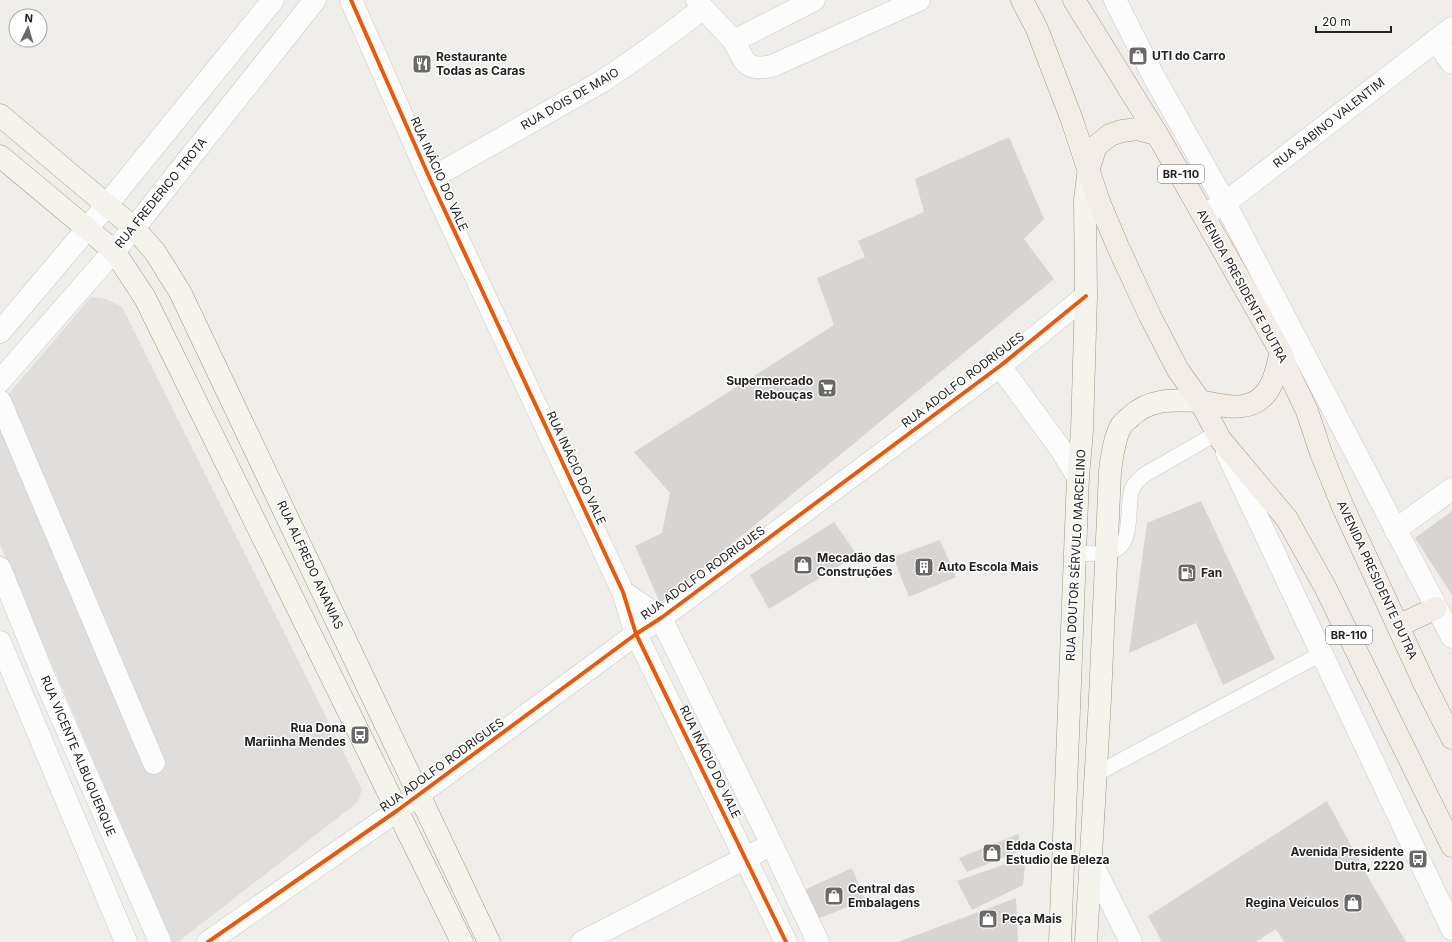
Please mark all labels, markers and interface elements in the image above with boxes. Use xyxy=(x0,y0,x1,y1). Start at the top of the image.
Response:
north arrow xyxy=(8,8,48,48)
scale bar xyxy=(1316,8,1391,34)
text: N xyxy=(24,11,34,25)
text: 20 m xyxy=(1322,14,1351,29)
shop icon: UTI do Carro xyxy=(1127,45,1149,67)
place label: UTI do Carro xyxy=(1152,48,1226,63)
place label: Restaurante Todas as Caras xyxy=(436,49,526,78)
restaurant icon: Restaurante Todas as Caras xyxy=(411,53,433,75)
street label: RUA DOIS DE MAIO xyxy=(518,64,622,133)
street label: RUA SABINO VALENTIM xyxy=(1270,74,1387,171)
street label: RUA INÁCIO DO VALE xyxy=(407,114,471,233)
street label: RUA FREDERICO TROTA xyxy=(112,135,210,251)
road number: BR-110 xyxy=(1158,165,1204,183)
street label: AVENIDA PRESIDENTE DUTRA xyxy=(1194,206,1291,365)
street label: RUA ADOLFO RODRIGUES xyxy=(898,328,1027,431)
place label: Supermercado Rebouças xyxy=(726,373,813,402)
supermarket icon: Supermercado Rebouças xyxy=(816,377,838,399)
street label: RUA INÁCIO DO VALE xyxy=(544,409,609,527)
street label: RUA DOUTOR SÉRVULO MARCELINO xyxy=(1062,449,1089,661)
street label: RUA ALFREDO ANANIAS xyxy=(274,498,347,632)
street label: AVENIDA PRESIDENTE DUTRA xyxy=(1334,498,1421,661)
street label: RUA ADOLFO RODRIGUES xyxy=(638,522,768,623)
place label: Mecadão das Construções xyxy=(817,550,896,579)
shop icon: Mecadão das Construções xyxy=(792,554,814,576)
building icon: Auto Escola Mais xyxy=(913,556,935,578)
place label: Auto Escola Mais xyxy=(938,559,1039,574)
fuel station icon: Fan xyxy=(1176,562,1198,584)
place label: Fan xyxy=(1201,565,1222,580)
road number: BR-110 xyxy=(1326,626,1372,644)
street label: RUA VICENTE ALBUQUERQUE xyxy=(38,673,119,838)
street label: RUA INÁCIO DO VALE xyxy=(677,703,744,821)
street label: RUA ADOLFO RODRIGUES xyxy=(377,714,507,815)
place label: Rua Dona Mariinha Mendes xyxy=(244,720,346,749)
bus stop icon: Rua Dona Mariinha Mendes xyxy=(349,724,371,746)
place label: Edda Costa Estudio de Beleza xyxy=(1006,838,1110,867)
shop icon: Edda Costa Estudio de Beleza xyxy=(981,842,1003,864)
place label: Avenida Presidente Dutra, 2220 xyxy=(1291,844,1404,873)
bus stop icon: Avenida Presidente Dutra, 2220 xyxy=(1407,848,1429,870)
place label: Central das Embalagens xyxy=(848,881,920,910)
shop icon: Central das Embalagens xyxy=(823,885,845,907)
shop icon: Regina Veículos xyxy=(1342,892,1364,914)
place label: Regina Veículos xyxy=(1246,895,1339,910)
shop icon: Peça Mais xyxy=(977,908,999,930)
place label: Peça Mais xyxy=(1002,911,1062,926)

